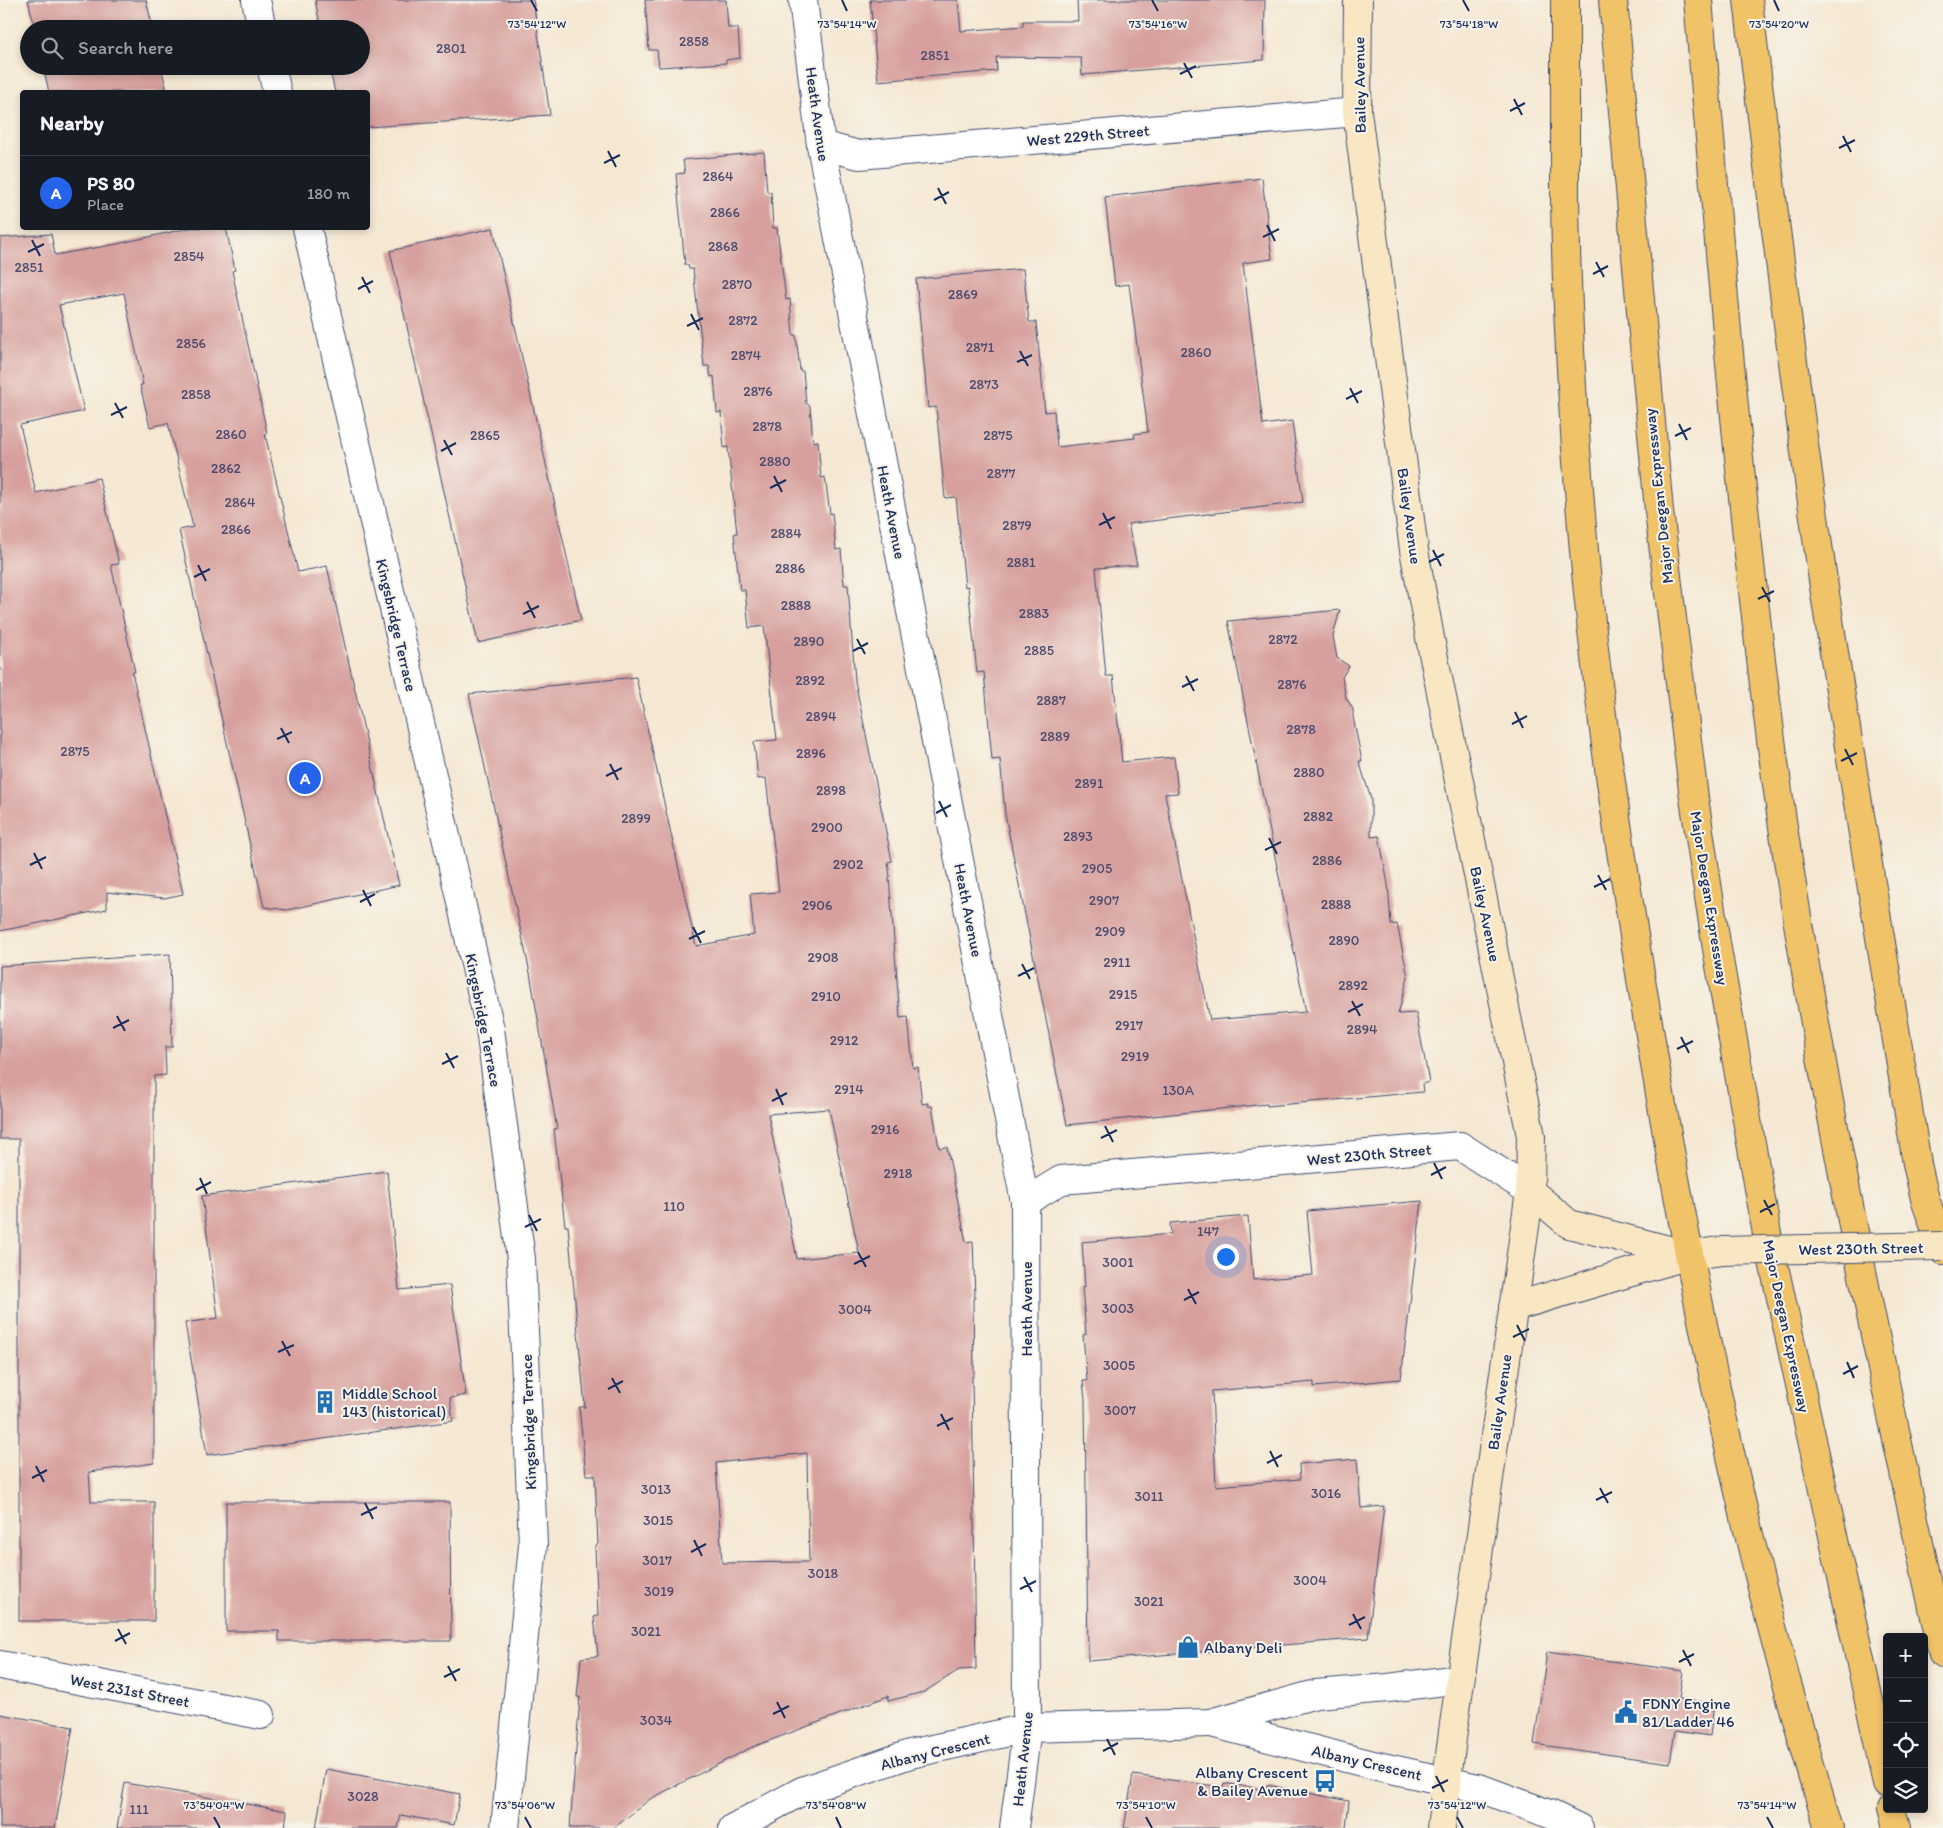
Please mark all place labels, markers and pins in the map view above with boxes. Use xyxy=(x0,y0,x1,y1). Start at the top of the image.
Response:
pin: A xyxy=(289,759,321,797)
place label: Middle School 143 (historical) xyxy=(342,1384,446,1421)
building icon: Middle School 143 (historical) xyxy=(312,1389,338,1415)
shop icon: Albany Deli xyxy=(1175,1634,1201,1660)
place label: Albany Deli xyxy=(1204,1638,1282,1657)
place label: FDNY Engine 81/Ladder 46 xyxy=(1642,1694,1734,1731)
public building icon: FDNY Engine 81/Ladder 46 xyxy=(1613,1699,1639,1725)
place label: Albany Crescent & Bailey Avenue xyxy=(1196,1763,1308,1800)
bus stop icon: Albany Crescent & Bailey Avenue xyxy=(1312,1768,1338,1794)

